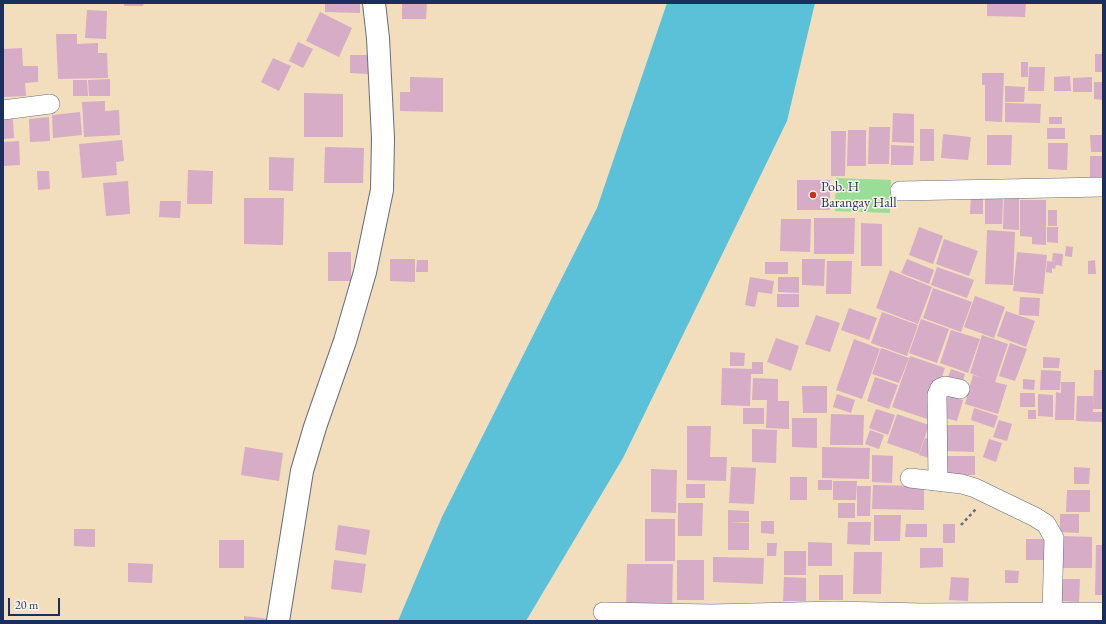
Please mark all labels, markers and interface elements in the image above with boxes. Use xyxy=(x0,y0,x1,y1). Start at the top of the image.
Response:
place label: Pob. H Barangay Hall xyxy=(821,179,897,212)
marker: Pob. H Barangay Hall xyxy=(808,190,818,200)
scale bar xyxy=(10,590,62,616)
text: 20 m xyxy=(15,597,38,613)

